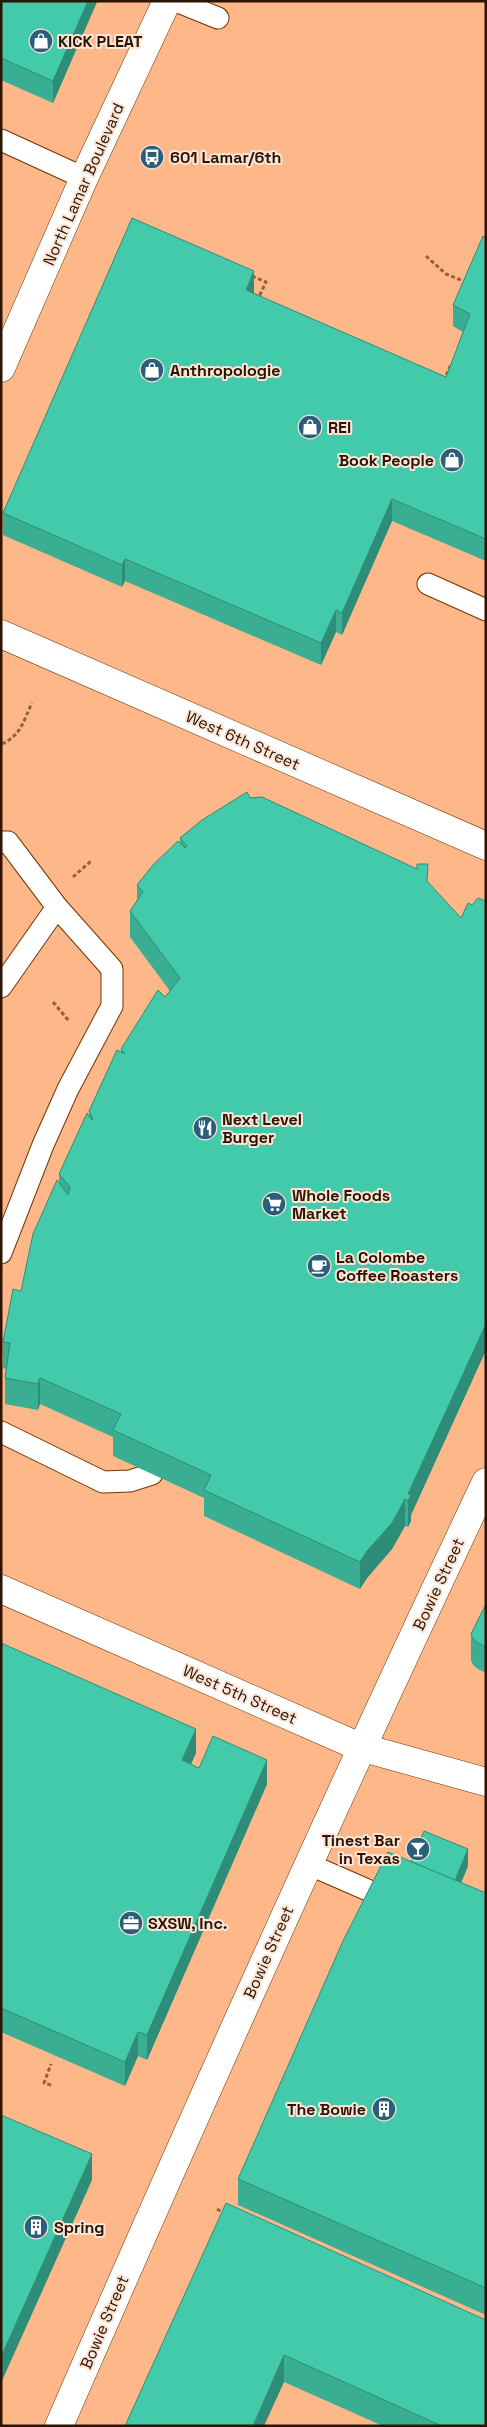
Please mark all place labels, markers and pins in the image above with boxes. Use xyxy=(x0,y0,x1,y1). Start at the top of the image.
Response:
shop icon: KICK PLEAT xyxy=(28,28,54,54)
place label: KICK PLEAT xyxy=(58,31,143,52)
bus stop icon: 601 Lamar/6th xyxy=(139,144,165,170)
place label: 601 Lamar/6th xyxy=(170,147,281,168)
shop icon: Anthropologie xyxy=(139,357,165,383)
place label: Anthropologie xyxy=(170,360,281,381)
shop icon: REI xyxy=(297,414,323,440)
place label: REI xyxy=(328,417,351,438)
shop icon: Book People xyxy=(439,447,465,473)
place label: Book People xyxy=(339,450,434,471)
place label: Next Level Burger xyxy=(222,1109,302,1148)
restaurant icon: Next Level Burger xyxy=(192,1115,218,1141)
place label: Whole Foods Market xyxy=(292,1185,390,1224)
supermarket icon: Whole Foods Market xyxy=(261,1191,287,1217)
place label: La Colombe Coffee Roasters xyxy=(336,1247,458,1286)
cafe icon: La Colombe Coffee Roasters xyxy=(306,1253,332,1279)
place label: Tinest Bar in Texas xyxy=(322,1830,400,1869)
bar icon: Tinest Bar in Texas xyxy=(405,1836,431,1862)
office icon: SXSW, Inc. xyxy=(118,1910,144,1936)
place label: SXSW, Inc. xyxy=(148,1913,227,1934)
building icon: The Bowie xyxy=(371,2096,397,2122)
place label: The Bowie xyxy=(287,2099,366,2120)
building icon: Spring xyxy=(23,2214,49,2240)
place label: Spring xyxy=(54,2217,105,2238)

